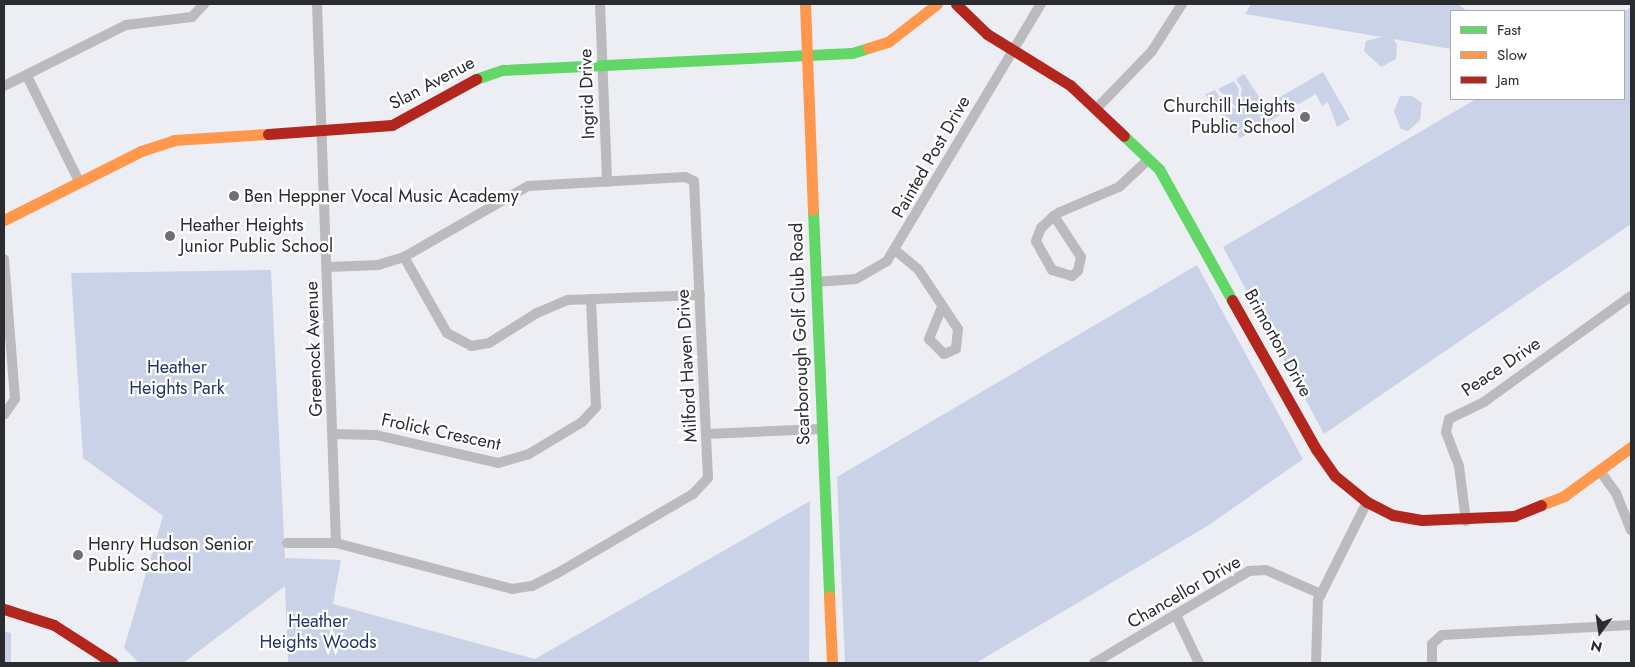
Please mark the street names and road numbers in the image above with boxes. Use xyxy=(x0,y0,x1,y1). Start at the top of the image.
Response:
street label: Ingrid Drive xyxy=(575,48,599,140)
street label: Slan Avenue xyxy=(386,51,478,115)
street label: Painted Post Drive xyxy=(887,92,975,222)
street label: Scarborough Golf Club Road xyxy=(785,222,815,446)
street label: Greenock Avenue xyxy=(301,281,327,417)
street label: Brimorton Drive xyxy=(1239,285,1317,401)
street label: Milford Haven Drive xyxy=(672,289,702,443)
street label: Peace Drive xyxy=(1457,333,1545,401)
street label: Frolick Crescent xyxy=(379,409,503,455)
street label: Chancellor Drive xyxy=(1123,551,1245,633)

